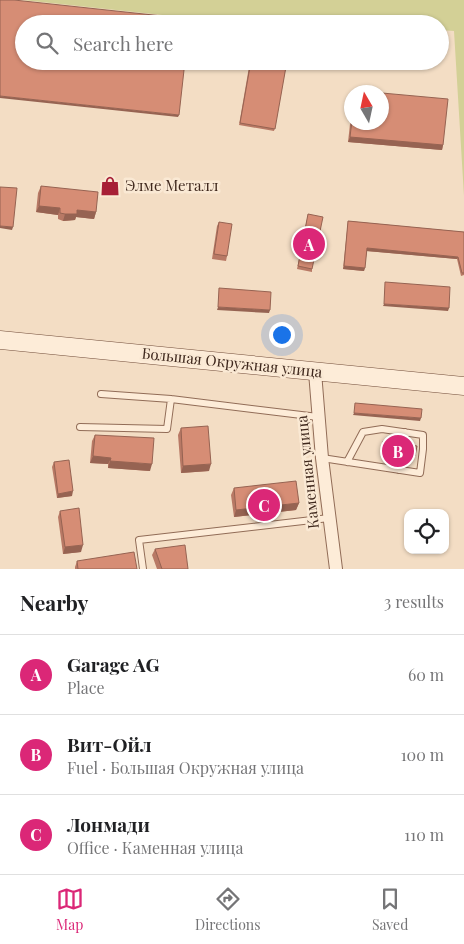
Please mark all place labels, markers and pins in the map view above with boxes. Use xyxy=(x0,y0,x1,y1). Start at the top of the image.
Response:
shop icon: Элме Металл xyxy=(99,175,121,197)
place label: Элме Металл xyxy=(125,175,219,195)
pin: A xyxy=(293,225,325,263)
pin: B xyxy=(382,432,414,470)
pin: C xyxy=(248,486,280,524)

